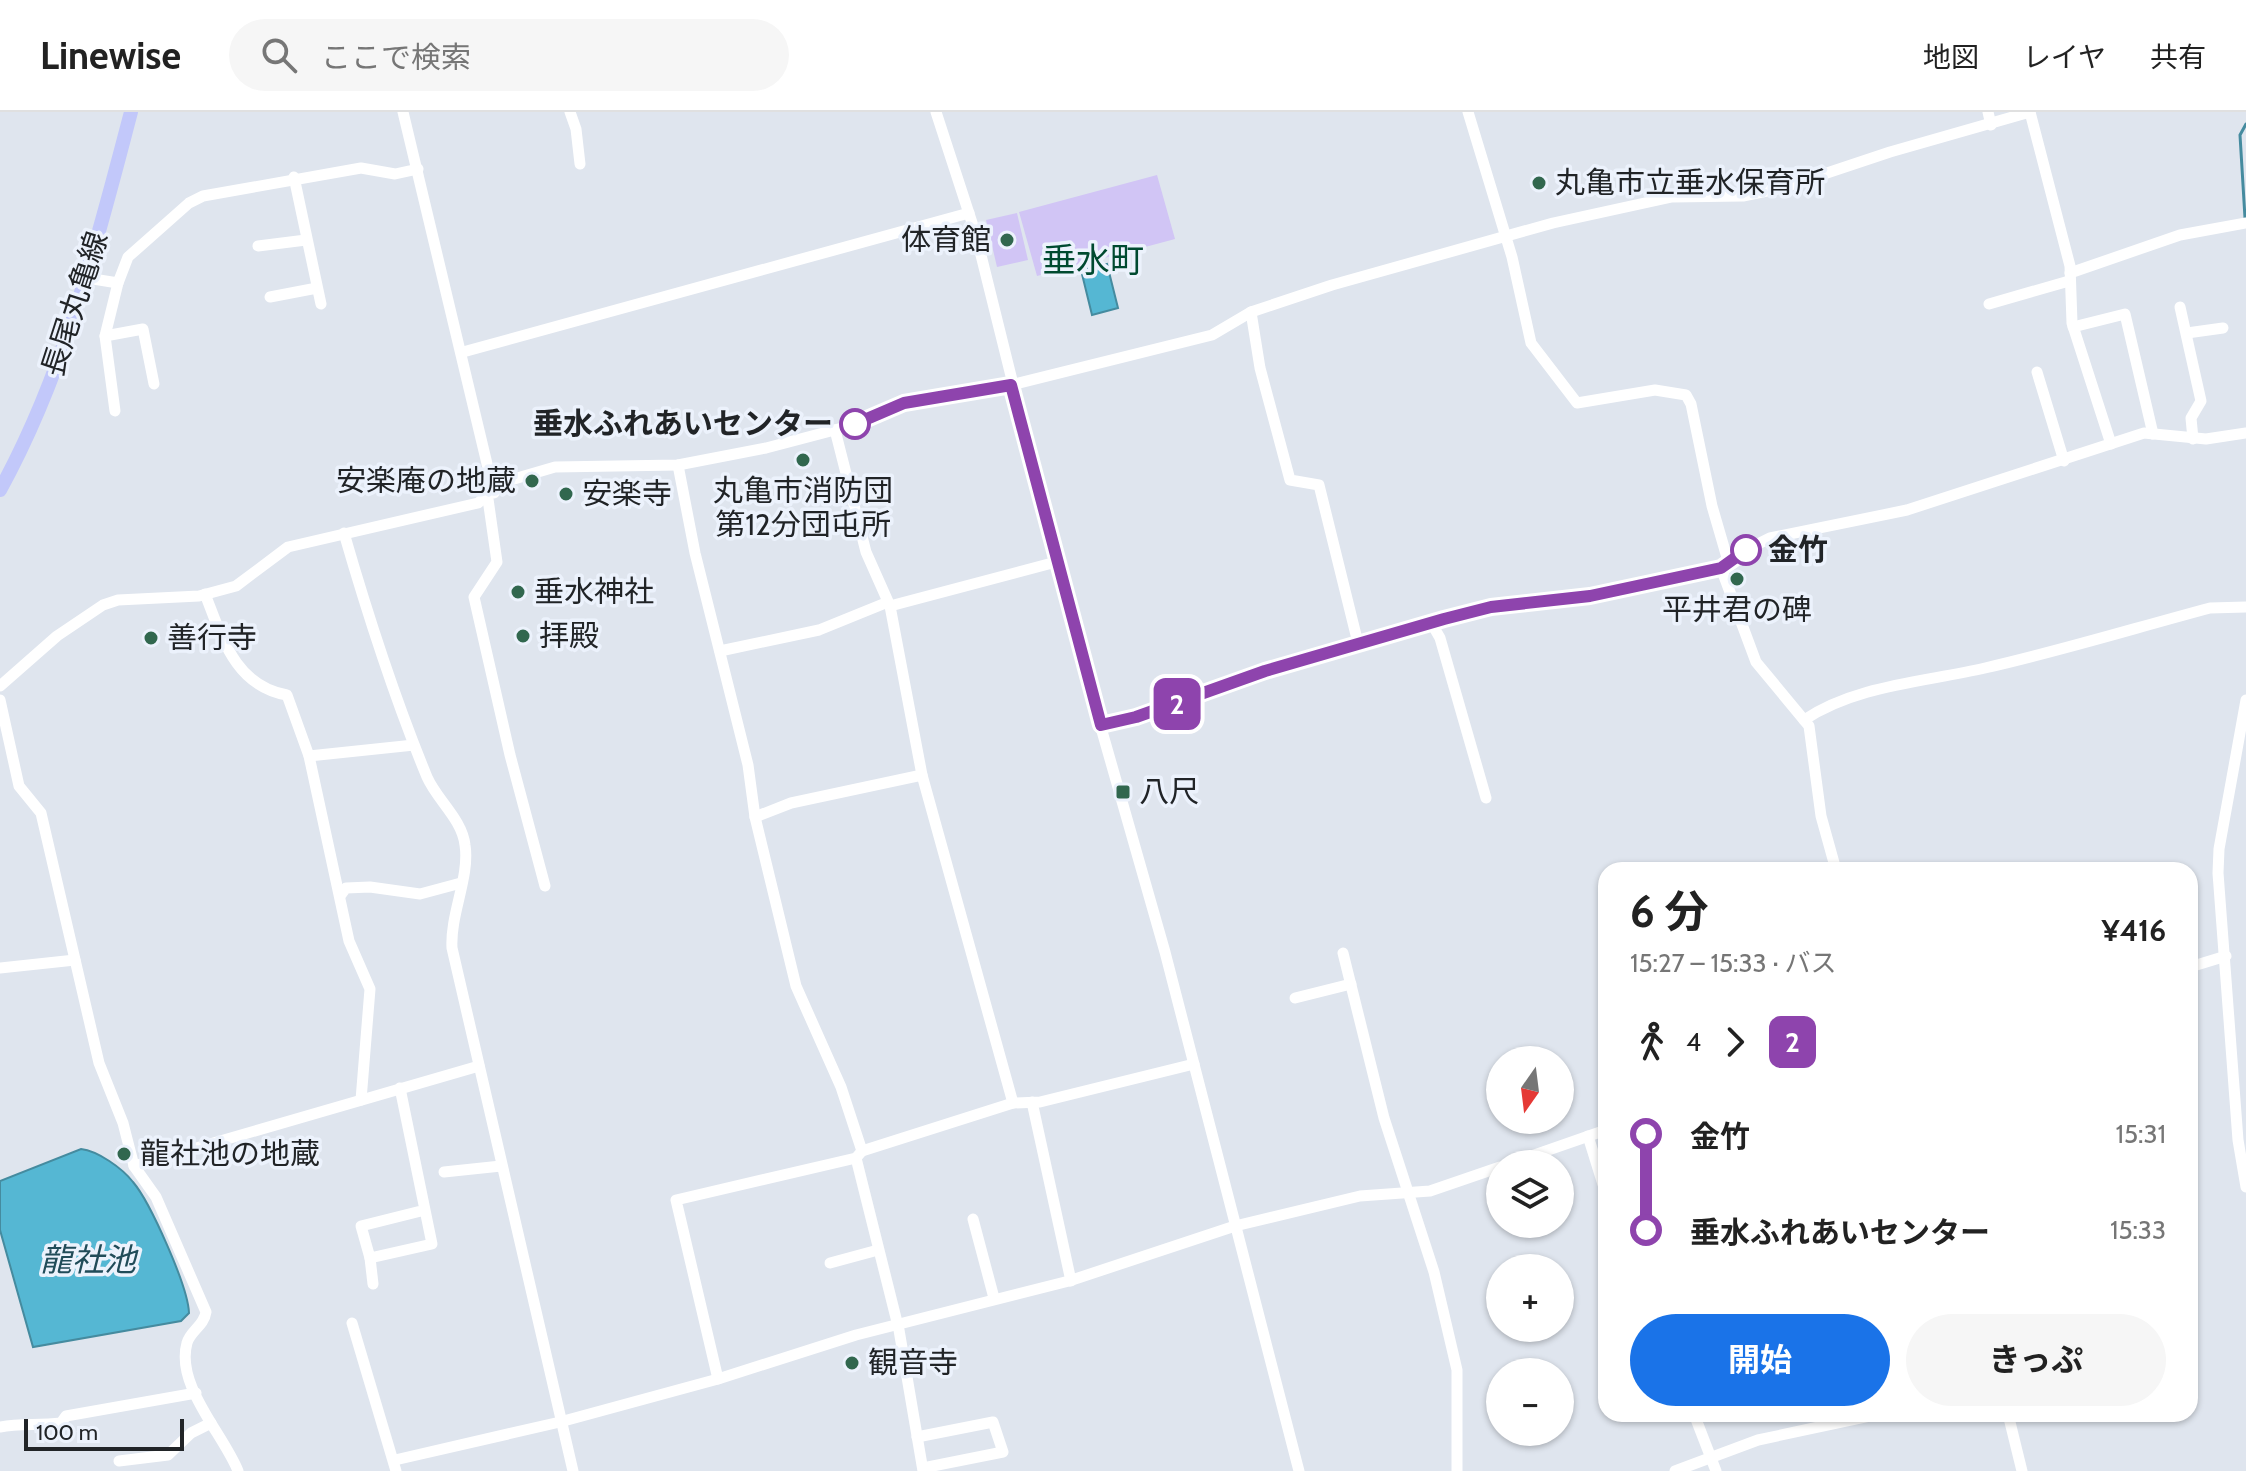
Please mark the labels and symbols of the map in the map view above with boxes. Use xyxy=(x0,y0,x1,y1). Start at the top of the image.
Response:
place label: 丸亀市立垂水保育所 xyxy=(1555,164,1825,201)
marker: 丸亀市立垂水保育所 xyxy=(1530,174,1548,192)
place label: 体育館 xyxy=(901,221,991,258)
street label: 長尾丸亀線 xyxy=(34,227,115,381)
marker: 体育館 xyxy=(998,231,1016,249)
district label: 垂水町 xyxy=(1042,239,1144,281)
place label: 垂水ふれあいセンター xyxy=(533,405,833,442)
marker: 垂水ふれあいセンター xyxy=(840,409,870,439)
marker: 丸亀市消防団 第12分団屯所 xyxy=(794,451,812,469)
place label: 安楽庵の地蔵 xyxy=(336,462,516,499)
marker: 安楽庵の地蔵 xyxy=(523,472,541,490)
place label: 丸亀市消防団 第12分団屯所 xyxy=(713,472,893,543)
place label: 安楽寺 xyxy=(582,475,672,512)
marker: 安楽寺 xyxy=(557,485,575,503)
place label: 金竹 xyxy=(1768,531,1828,568)
marker: 金竹 xyxy=(1731,535,1761,565)
marker: 平井君の碑 xyxy=(1728,570,1746,588)
place label: 垂水神社 xyxy=(534,573,654,610)
marker: 垂水神社 xyxy=(509,583,527,601)
place label: 平井君の碑 xyxy=(1662,591,1812,628)
place label: 拝殿 xyxy=(539,617,599,654)
place label: 善行寺 xyxy=(167,619,257,656)
marker: 拝殿 xyxy=(514,627,532,645)
marker: 善行寺 xyxy=(142,629,160,647)
line badge: 2 xyxy=(1151,678,1203,730)
place label: 八尺 xyxy=(1139,773,1199,810)
marker: 八尺 xyxy=(1114,783,1132,801)
north arrow xyxy=(1486,1046,1574,1134)
place label: 龍社池の地蔵 xyxy=(140,1135,320,1172)
marker: 龍社池の地蔵 xyxy=(115,1145,133,1163)
water label: 龍社池 xyxy=(40,1240,139,1279)
place label: 観音寺 xyxy=(868,1344,958,1381)
marker: 観音寺 xyxy=(843,1354,861,1372)
scale bar xyxy=(24,1415,184,1451)

